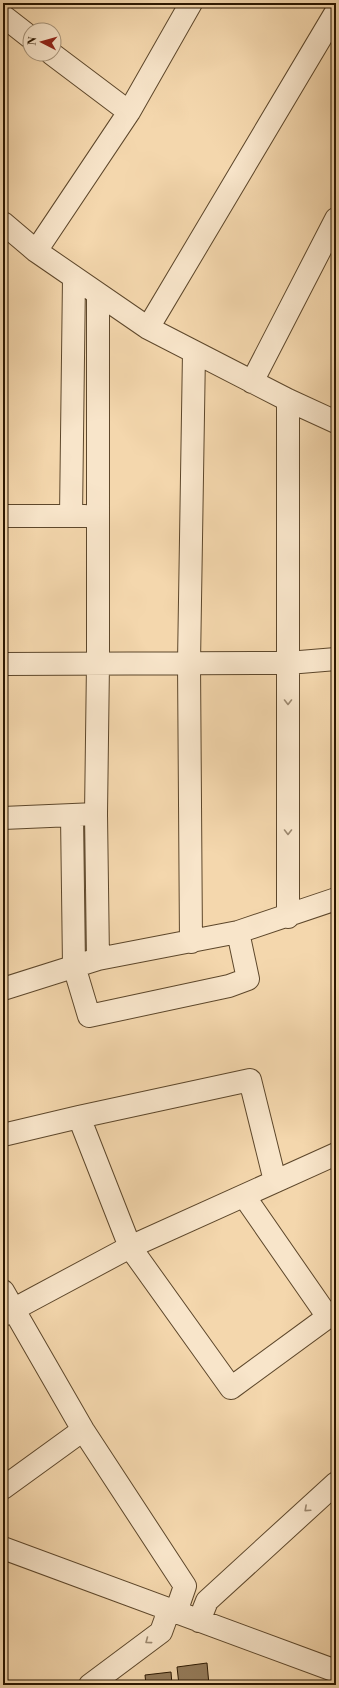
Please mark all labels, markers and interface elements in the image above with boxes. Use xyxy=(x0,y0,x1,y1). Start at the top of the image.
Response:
north arrow xyxy=(22,22,62,62)
text: N xyxy=(26,36,40,46)
one-way arrow xyxy=(284,699,292,705)
one-way arrow xyxy=(284,829,292,835)
one-way arrow xyxy=(304,1504,312,1512)
one-way arrow xyxy=(146,1636,153,1643)

